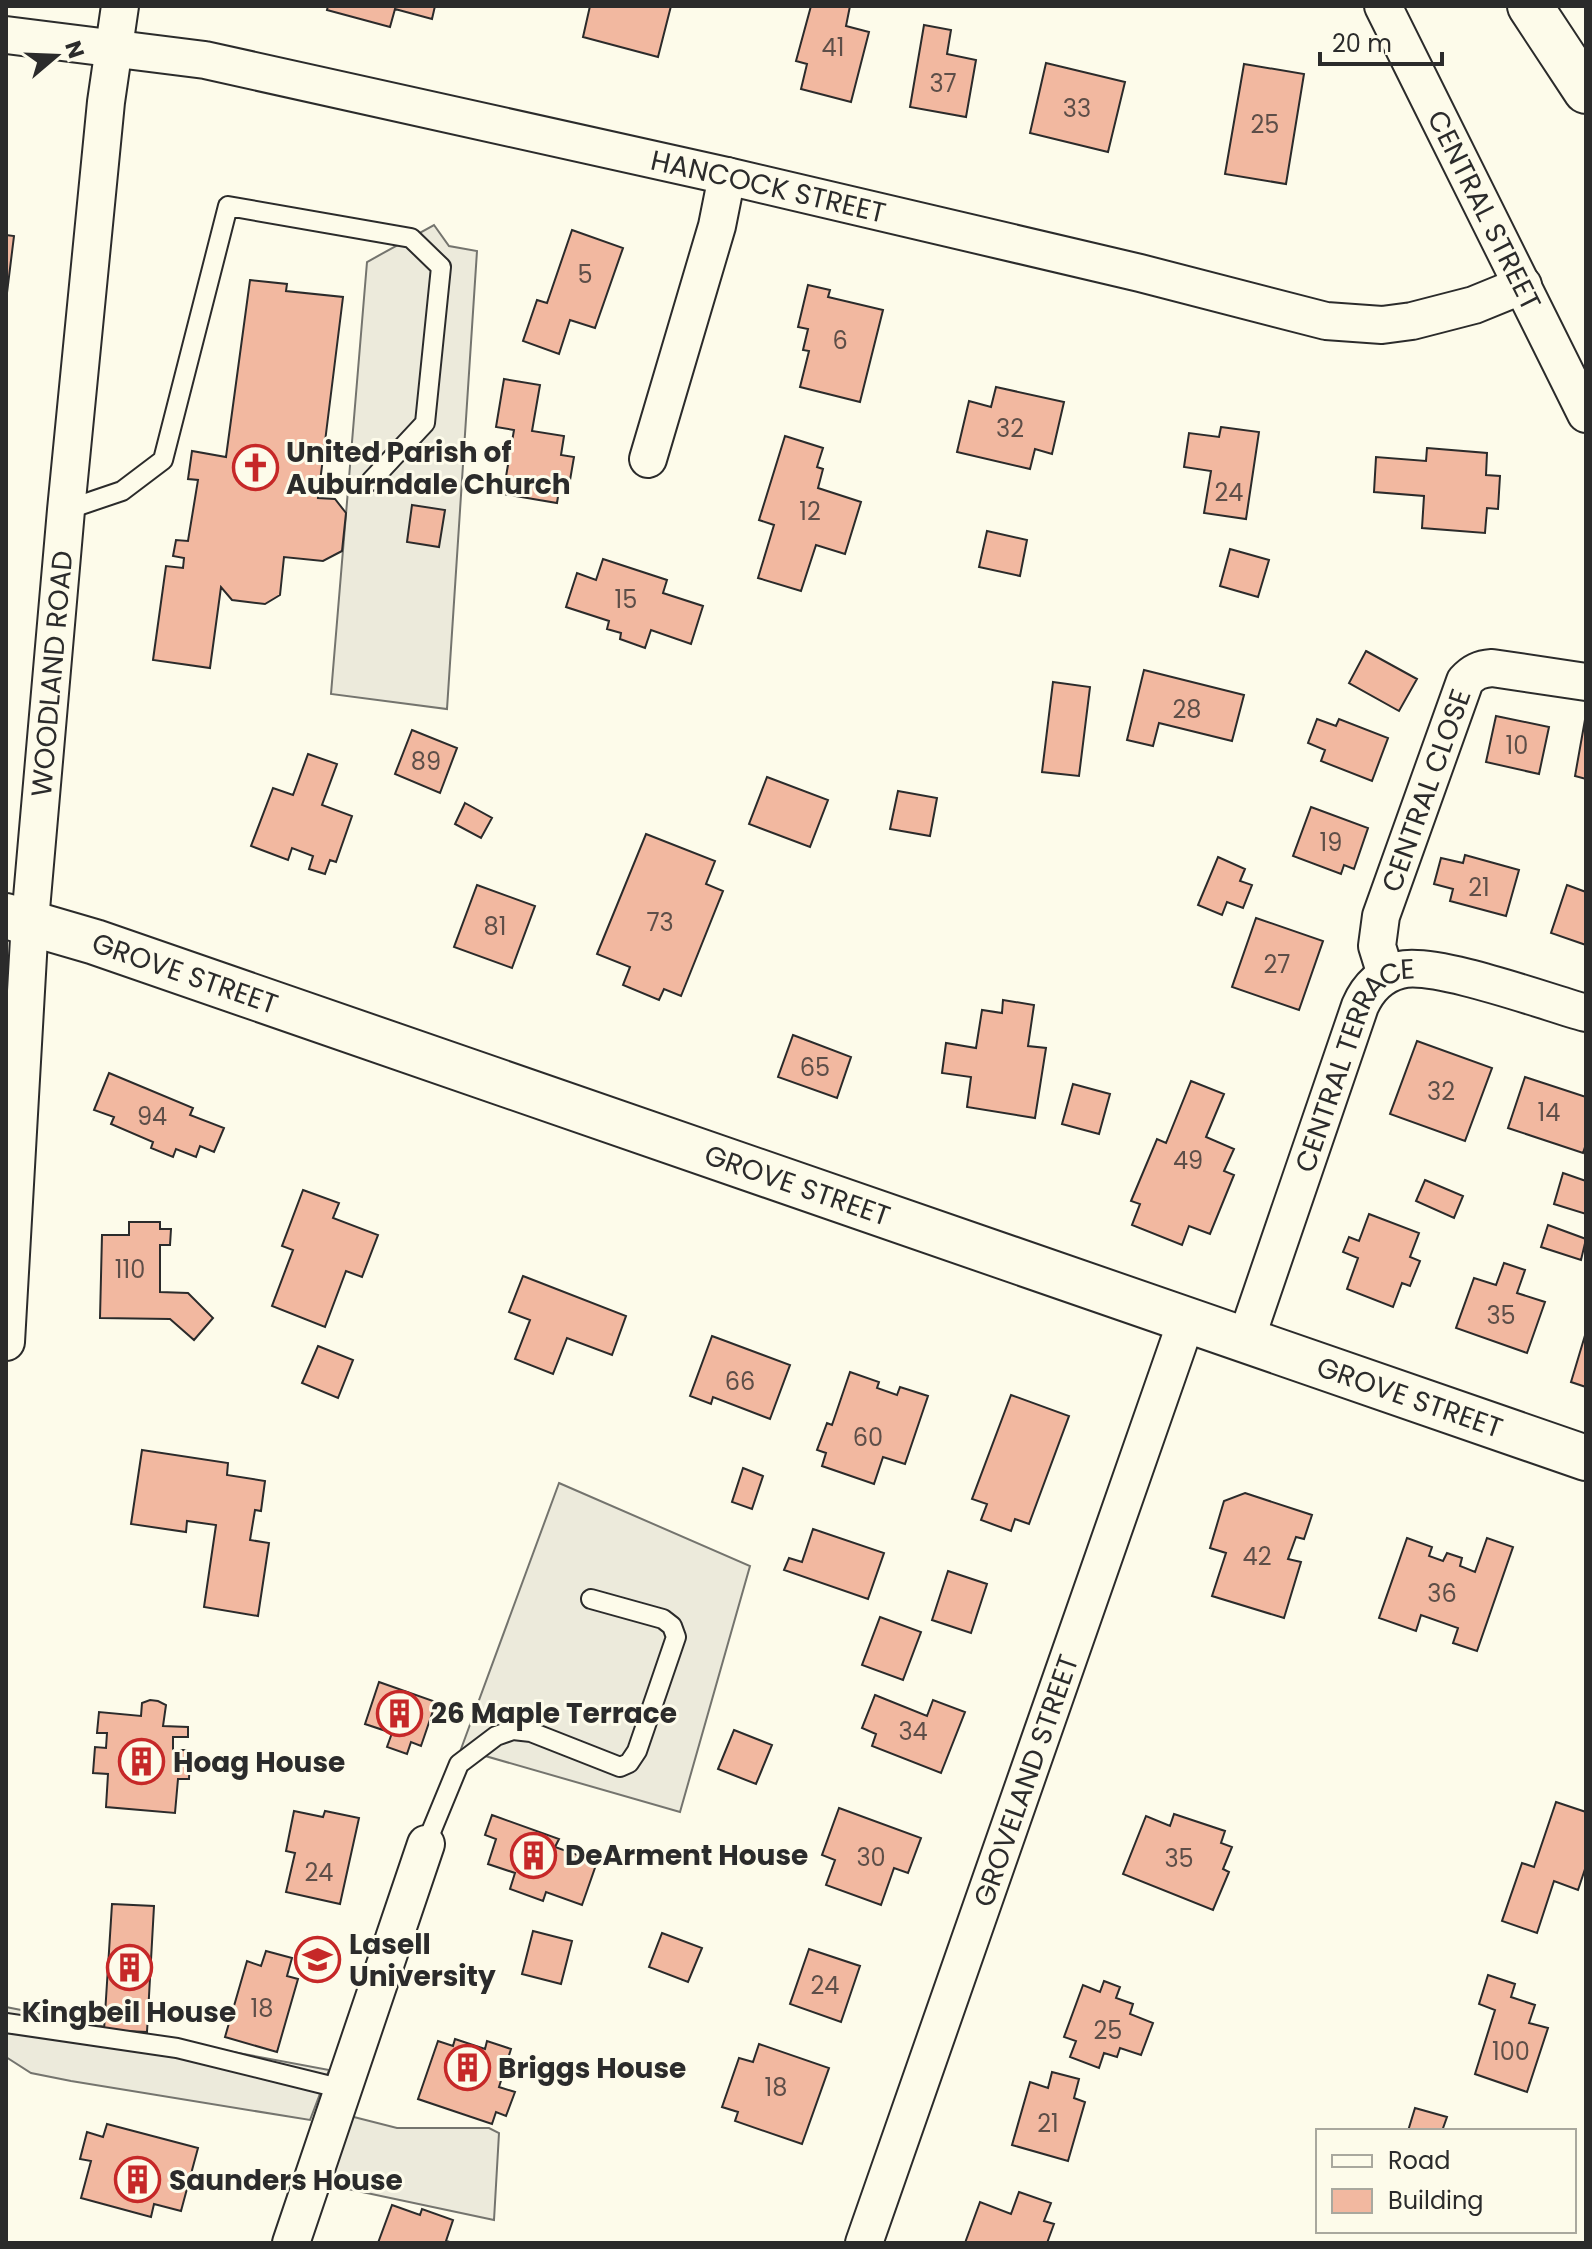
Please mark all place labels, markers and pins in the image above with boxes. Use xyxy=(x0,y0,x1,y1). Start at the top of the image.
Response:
place label: United Parish of Auburndale Church xyxy=(286,433,571,504)
church icon: United Parish of Auburndale Church xyxy=(231,444,279,492)
building icon: 26 Maple Terrace xyxy=(376,1689,424,1737)
place label: 26 Maple Terrace xyxy=(431,1694,677,1733)
building icon: Hoag House xyxy=(118,1738,166,1786)
place label: Hoag House xyxy=(173,1743,345,1782)
building icon: DeArment House xyxy=(510,1831,558,1879)
place label: DeArment House xyxy=(565,1836,808,1875)
place label: Lasell University xyxy=(349,1925,496,1996)
school or university icon: Lasell University xyxy=(294,1936,342,1984)
building icon: Kingbeil House xyxy=(105,1944,153,1992)
place label: Kingbeil House xyxy=(22,1993,236,2032)
building icon: Briggs House xyxy=(443,2044,491,2092)
place label: Briggs House xyxy=(498,2049,686,2088)
building icon: Saunders House xyxy=(114,2156,162,2204)
place label: Saunders House xyxy=(169,2161,403,2200)

